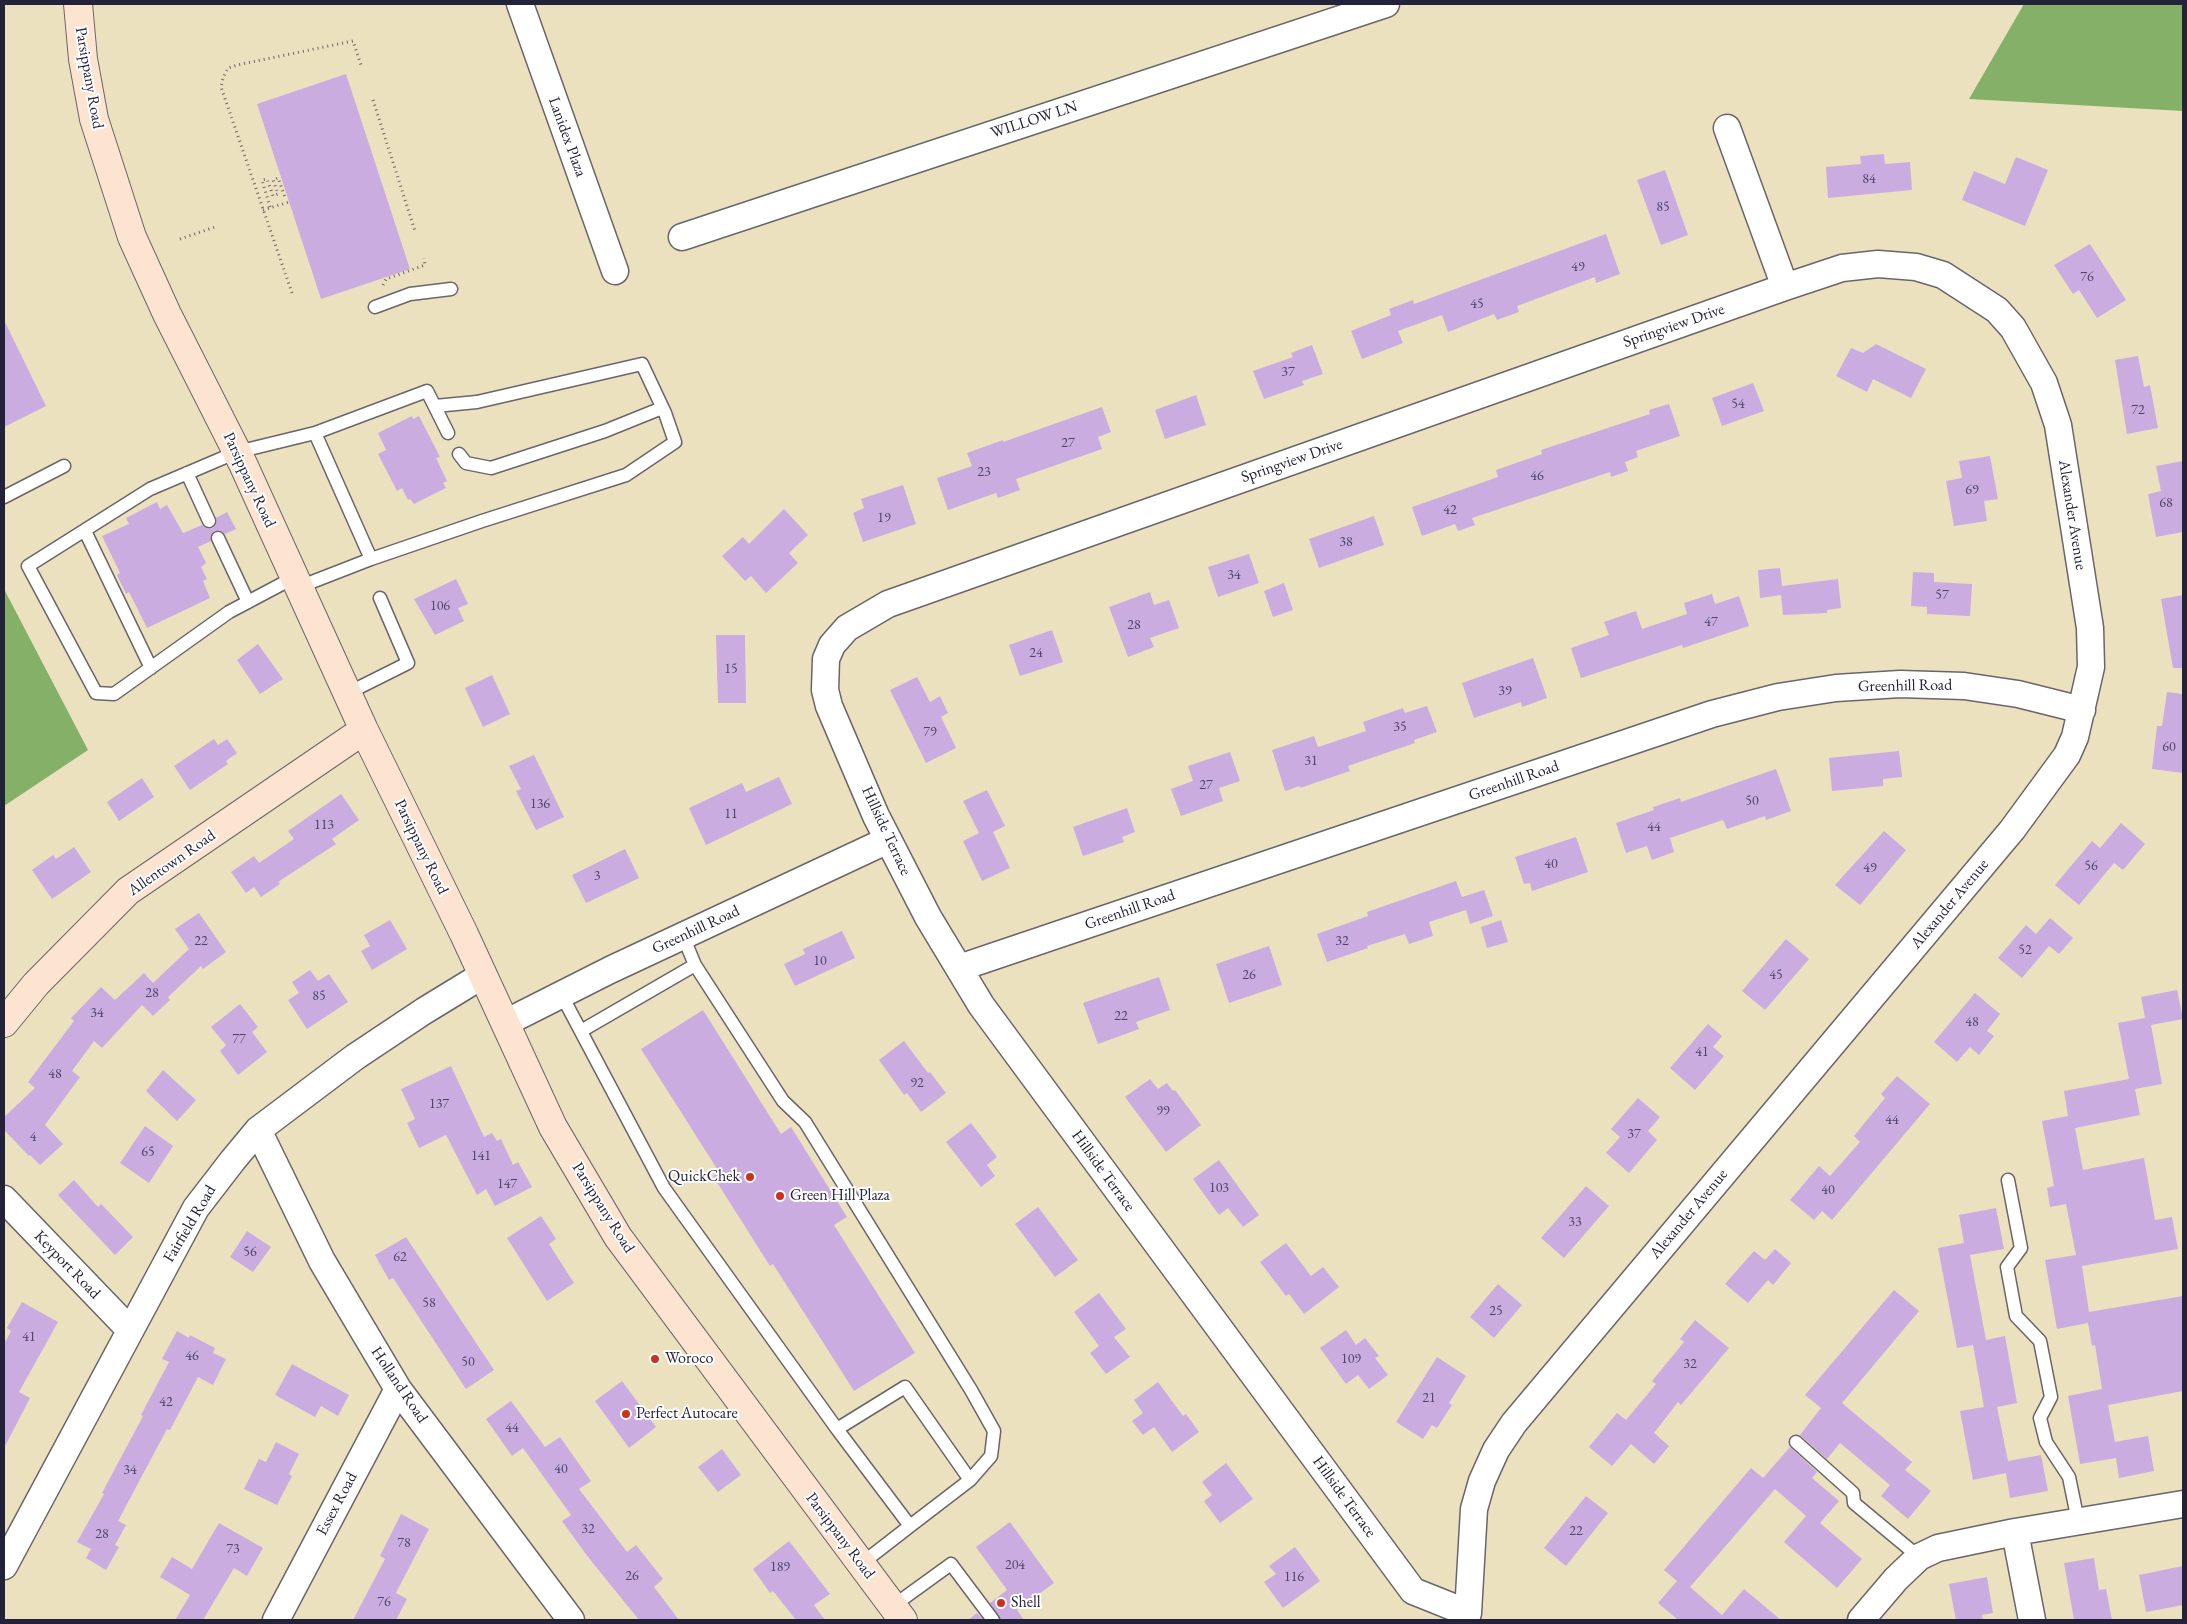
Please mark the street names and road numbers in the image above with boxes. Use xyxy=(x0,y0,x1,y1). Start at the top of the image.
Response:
street label: Parsippany Road xyxy=(71,26,107,130)
street label: Lanidex Plaza xyxy=(544,95,590,179)
street label: WILLOW LN xyxy=(988,97,1080,143)
street label: Springview Drive xyxy=(1621,300,1727,352)
street label: Parsippany Road xyxy=(219,429,279,531)
street label: Springview Drive xyxy=(1239,435,1345,487)
street label: Alexander Avenue xyxy=(2054,459,2090,571)
street label: Greenhill Road xyxy=(1858,676,1952,696)
street label: Greenhill Road xyxy=(1466,757,1562,805)
street label: Hillside Terrace xyxy=(857,783,915,879)
street label: Parsippany Road xyxy=(390,796,452,898)
street label: Allentown Road xyxy=(125,826,219,900)
street label: Alexander Avenue xyxy=(1907,855,1993,953)
street label: Greenhill Road xyxy=(1082,886,1178,934)
street label: Greenhill Road xyxy=(649,901,743,959)
street label: Hillside Terrace xyxy=(1067,1127,1139,1215)
street label: Parsippany Road xyxy=(568,1159,638,1257)
street label: Alexander Avenue xyxy=(1646,1165,1732,1263)
street label: Fairfield Road xyxy=(159,1182,221,1266)
street label: Keyport Road xyxy=(30,1227,104,1303)
street label: Holland Road xyxy=(366,1343,432,1427)
street label: Hillside Terrace xyxy=(1308,1453,1380,1541)
street label: Essex Road xyxy=(312,1469,362,1539)
street label: Parsippany Road xyxy=(801,1489,879,1583)

